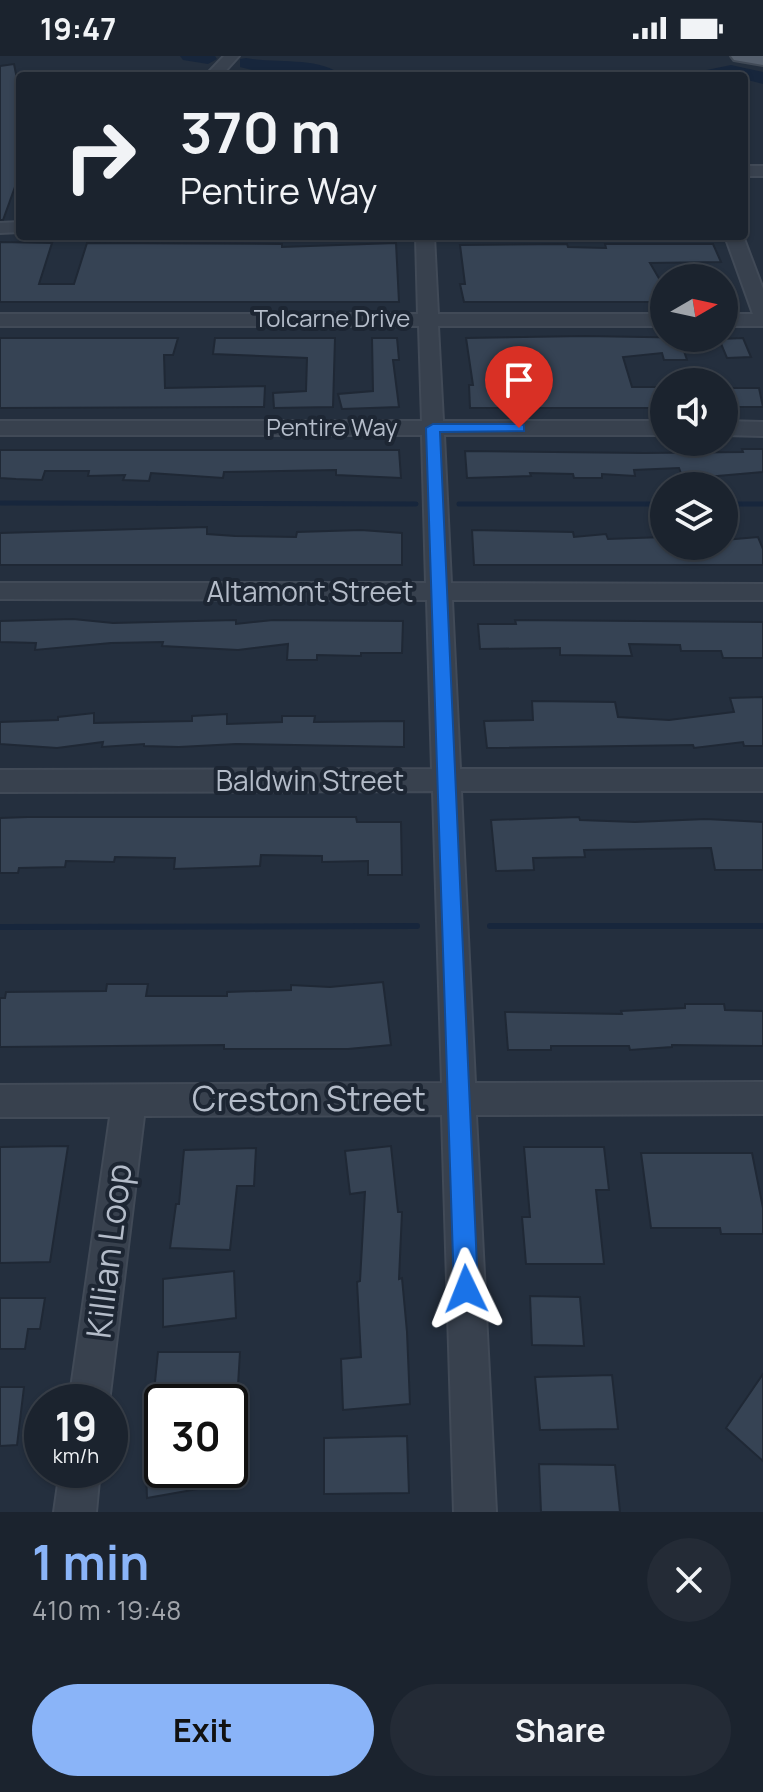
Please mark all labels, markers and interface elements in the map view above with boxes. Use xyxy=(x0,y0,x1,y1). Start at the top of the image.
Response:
text: 19:47 xyxy=(40,8,116,49)
text: 370 m xyxy=(180,93,341,170)
icon: right xyxy=(48,104,152,208)
text: Pentire Way xyxy=(180,166,377,215)
north arrow xyxy=(650,264,738,352)
map controls xyxy=(650,264,738,560)
street label: Tolcarne Drive xyxy=(254,301,410,334)
pin xyxy=(485,346,553,428)
icon: arrive xyxy=(497,358,541,402)
button: sound xyxy=(650,368,738,456)
street label: Pentire Way xyxy=(266,410,398,443)
button: layers xyxy=(650,472,738,560)
street label: Altamont Street xyxy=(207,572,413,610)
street label: Baldwin Street xyxy=(216,761,404,799)
street label: Creston Street xyxy=(192,1075,426,1121)
street label: Killian Loop xyxy=(74,1161,142,1341)
position arrow xyxy=(424,1247,508,1331)
speed limit sign: 30 xyxy=(144,1384,248,1488)
text: 19 xyxy=(55,1398,97,1453)
text: km/h xyxy=(53,1442,99,1469)
text: 1 min xyxy=(32,1529,149,1594)
button: close xyxy=(647,1538,731,1622)
text: 410 m · 19:48 xyxy=(32,1592,181,1628)
button: Exit xyxy=(32,1684,374,1776)
button: Share xyxy=(390,1684,731,1776)

